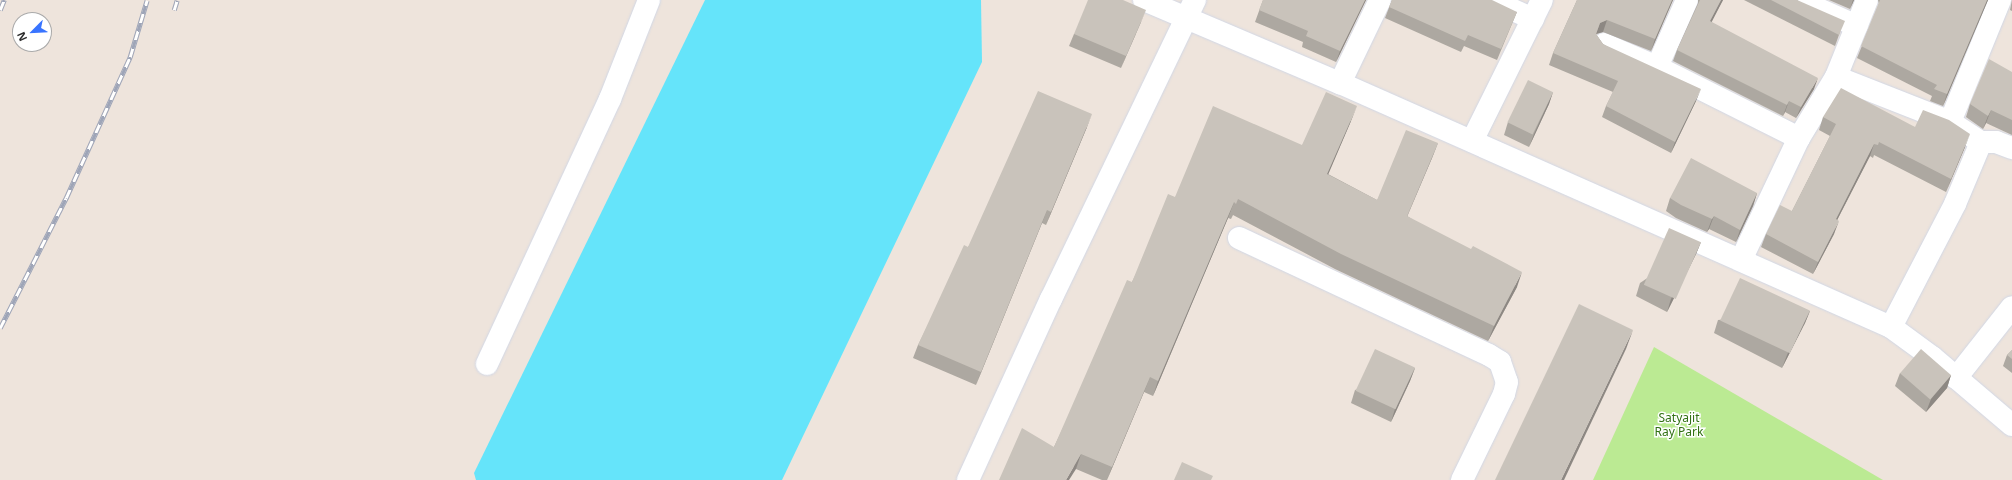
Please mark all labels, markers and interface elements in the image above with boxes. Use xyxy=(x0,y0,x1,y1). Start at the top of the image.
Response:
north arrow xyxy=(12,12,52,52)
text: N xyxy=(13,30,30,44)
park label: Satyajit Ray Park xyxy=(1655,411,1703,439)

